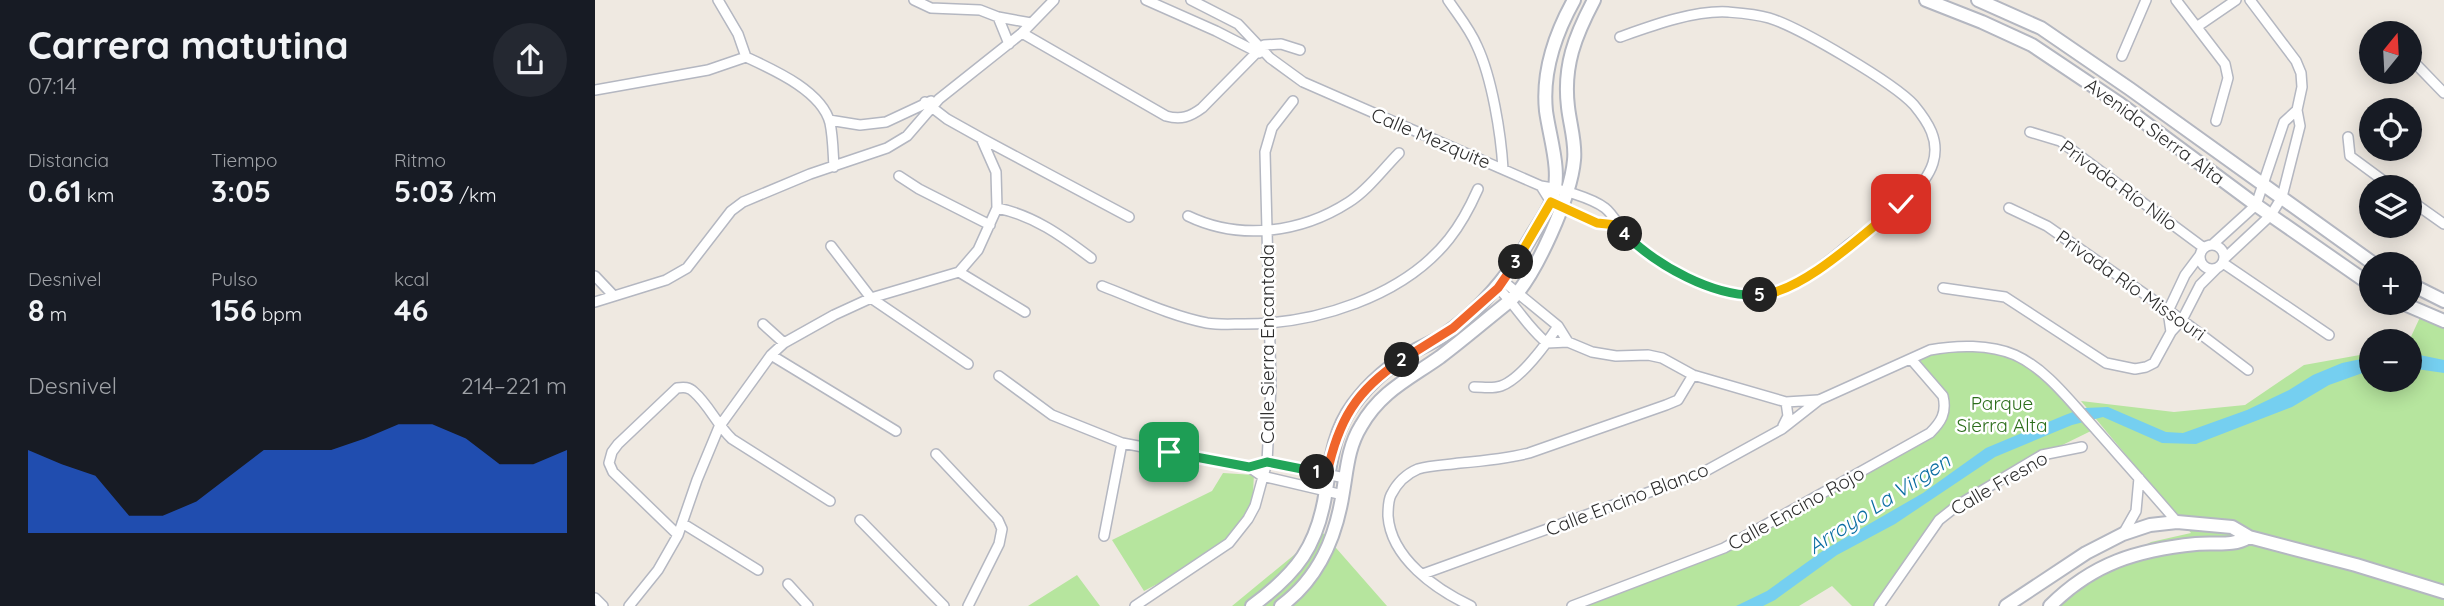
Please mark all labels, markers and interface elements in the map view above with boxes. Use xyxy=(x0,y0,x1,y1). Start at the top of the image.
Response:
text: Carrera matutina xyxy=(28,21,349,69)
north arrow xyxy=(2359,21,2422,84)
map controls xyxy=(2359,21,2422,392)
button: share xyxy=(493,23,567,97)
text: 07:14 xyxy=(28,71,77,100)
street label: Avenida Sierra Alta xyxy=(2080,72,2230,190)
button: locate xyxy=(2359,98,2422,161)
street label: Calle Mezquite xyxy=(1368,102,1494,174)
street label: Privada Río Nilo xyxy=(2056,134,2182,236)
text: Distancia xyxy=(28,148,109,172)
text: Tiempo xyxy=(211,148,278,172)
text: Ritmo xyxy=(394,148,446,172)
text: 0.61 xyxy=(28,172,82,210)
text: 3:05 xyxy=(211,172,271,210)
text: 5:03 xyxy=(394,172,454,210)
pin xyxy=(1871,174,1931,234)
button: layers xyxy=(2359,175,2422,238)
text: km xyxy=(82,183,114,207)
text: /km xyxy=(454,183,497,207)
icon: check xyxy=(1882,185,1920,223)
pin: 4 xyxy=(1607,216,1643,252)
text: 4 xyxy=(1619,221,1630,245)
street label: Privada Río Missouri xyxy=(2052,224,2210,346)
street label: Calle Sierra Encantada xyxy=(1255,244,1279,444)
pin: 3 xyxy=(1499,244,1534,280)
text: 3 xyxy=(1510,249,1521,273)
button: + xyxy=(2359,252,2422,315)
text: Desnivel xyxy=(28,267,102,291)
text: Pulso xyxy=(211,267,258,291)
text: kcal xyxy=(394,267,429,291)
pin: 5 xyxy=(1743,278,1777,312)
text: 5 xyxy=(1754,282,1765,306)
text: 8 xyxy=(28,291,44,329)
text: 156 xyxy=(211,291,257,329)
text: 46 xyxy=(394,291,428,329)
text: m xyxy=(44,302,67,326)
text: bpm xyxy=(257,302,302,326)
button: − xyxy=(2359,329,2422,392)
pin: 2 xyxy=(1385,342,1419,378)
text: 2 xyxy=(1396,347,1407,371)
text: Desnivel xyxy=(28,371,117,400)
text: 214–221 m xyxy=(461,371,567,400)
park label: Parque Sierra Alta xyxy=(1956,391,2048,437)
pin xyxy=(1139,422,1199,482)
icon: arrive xyxy=(1150,433,1188,471)
street label: Calle Fresno xyxy=(1946,446,2052,520)
water label: Arroyo La Virgen xyxy=(1802,447,1955,559)
pin: 1 xyxy=(1299,454,1335,490)
street label: Calle Encino Blanco xyxy=(1542,457,1712,541)
text: 1 xyxy=(1313,459,1320,483)
street label: Calle Encino Rojo xyxy=(1724,461,1868,555)

